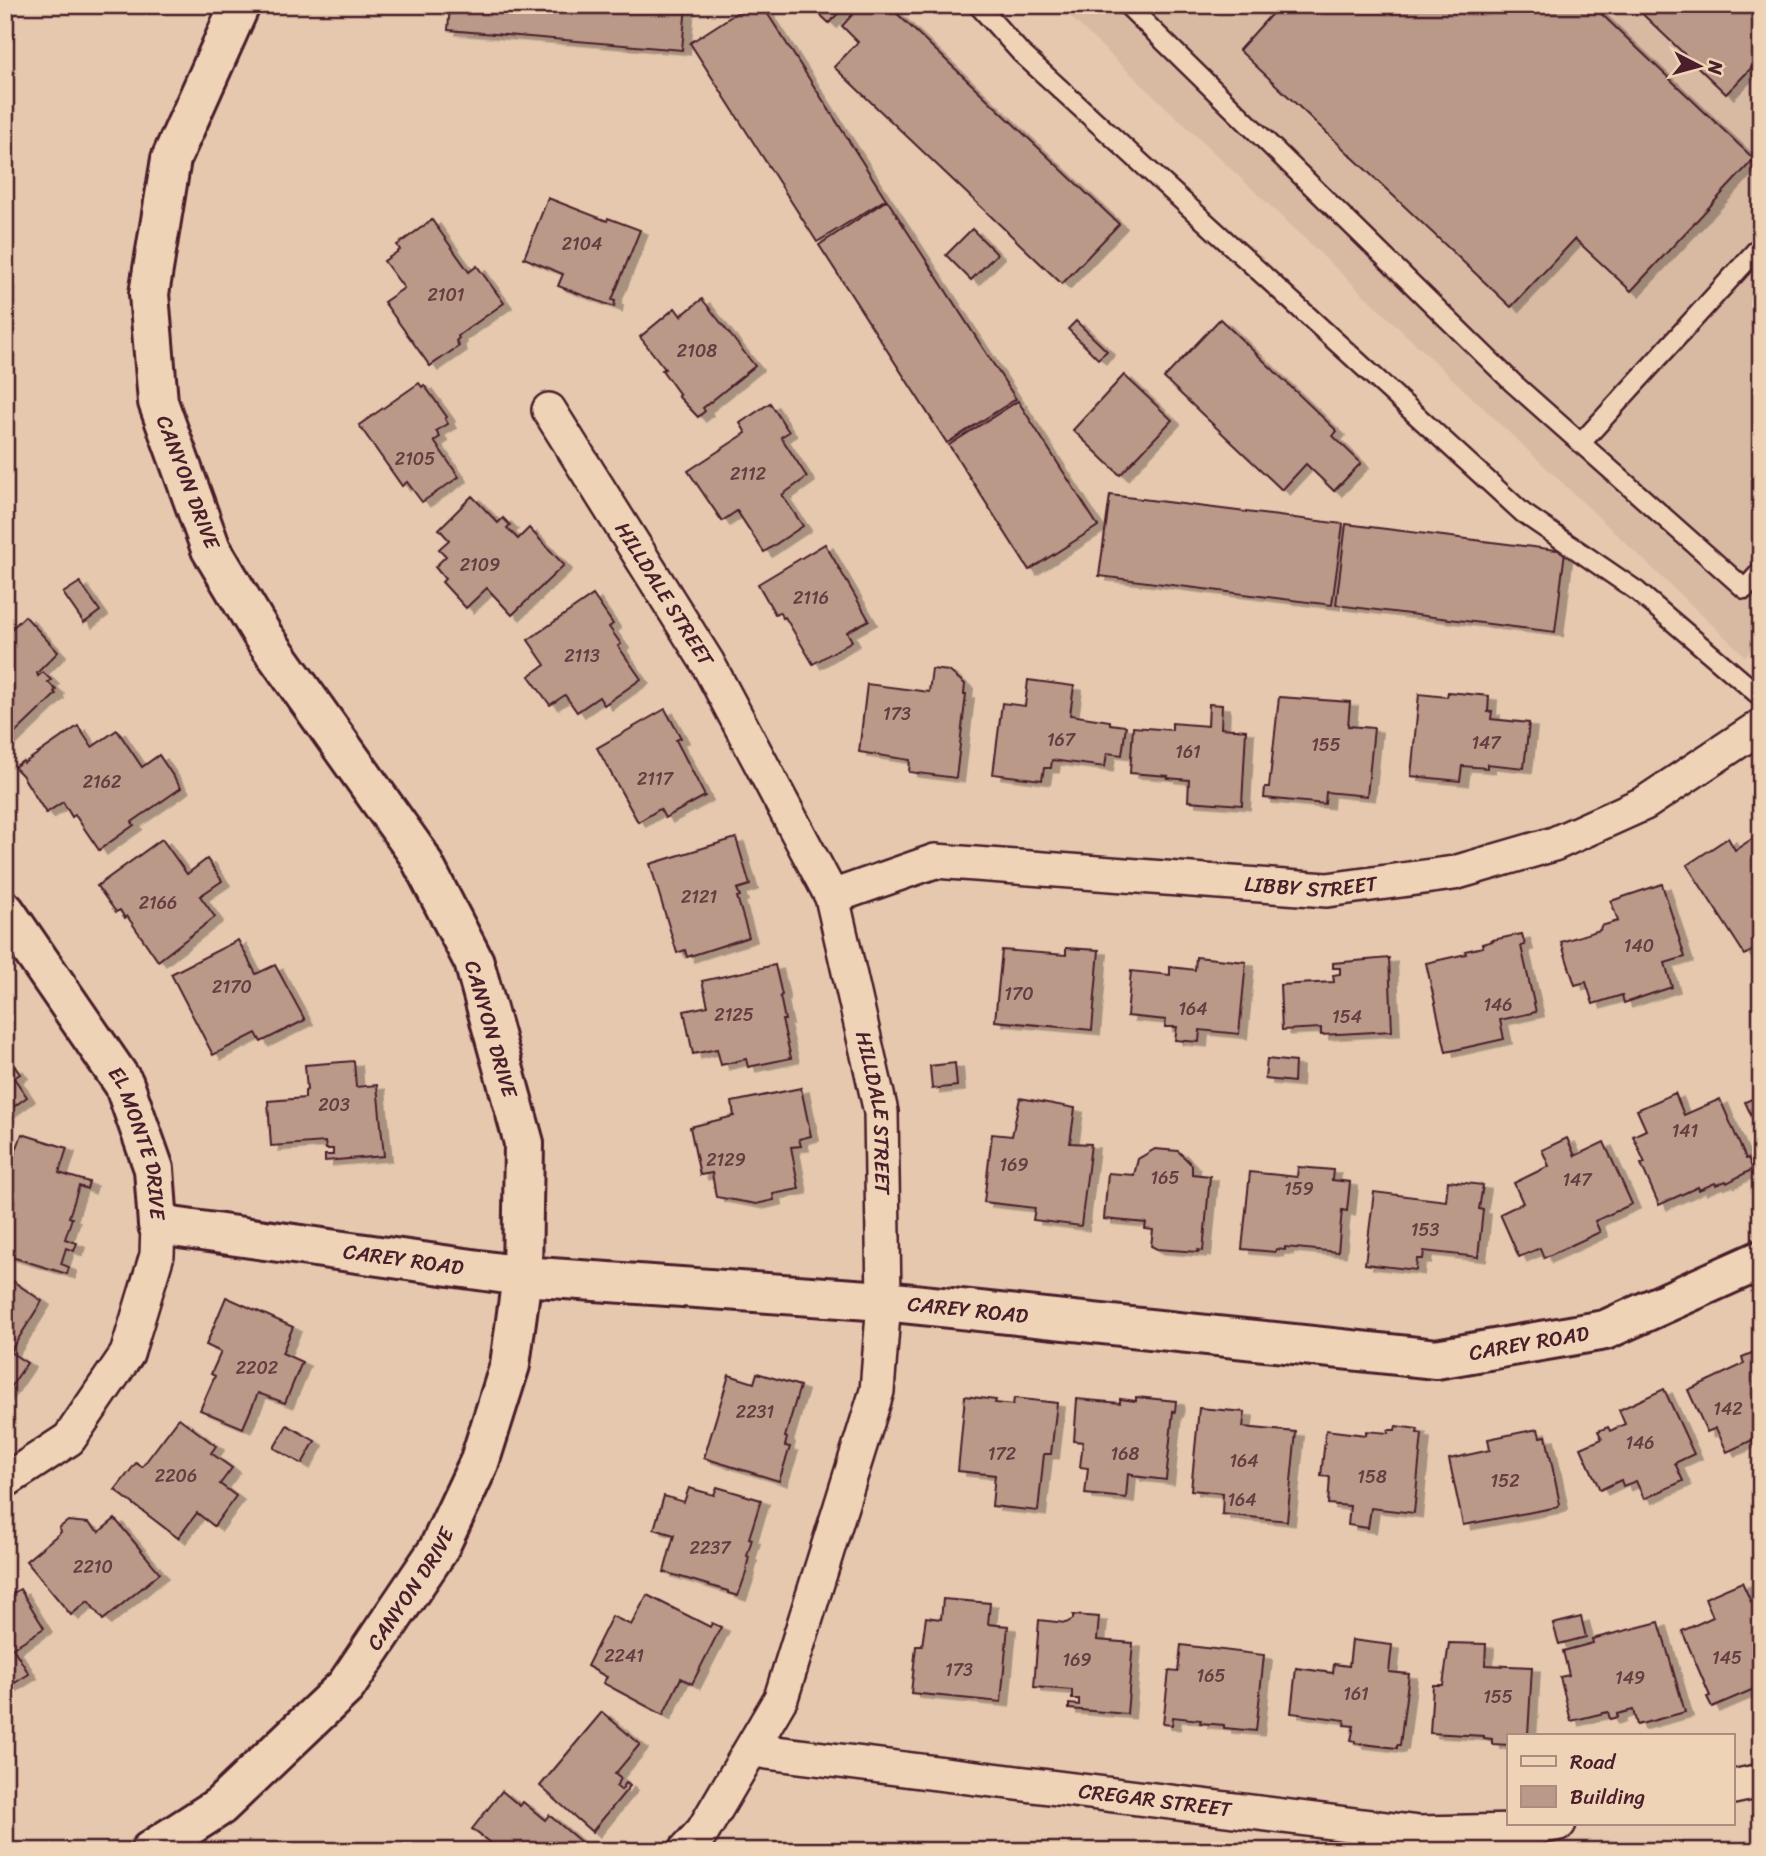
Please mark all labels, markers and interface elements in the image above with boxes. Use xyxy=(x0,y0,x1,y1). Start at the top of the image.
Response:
north arrow xyxy=(1664,32,1734,102)
text: N xyxy=(1698,58,1733,77)
house number: 2104 xyxy=(562,228,602,260)
house number: 2101 xyxy=(427,279,465,311)
house number: 2108 xyxy=(677,335,717,367)
street label: CANYON DRIVE xyxy=(145,409,232,556)
house number: 2105 xyxy=(395,443,435,475)
house number: 2112 xyxy=(730,458,766,490)
street label: HILLDALE STREET xyxy=(604,514,725,675)
house number: 2109 xyxy=(460,549,500,581)
house number: 2116 xyxy=(793,582,829,614)
house number: 2113 xyxy=(564,640,600,672)
house number: 173 xyxy=(883,698,911,730)
house number: 167 xyxy=(1047,724,1077,756)
house number: 147 xyxy=(1471,727,1502,759)
house number: 155 xyxy=(1311,729,1341,761)
house number: 161 xyxy=(1175,736,1201,768)
house number: 2117 xyxy=(637,763,675,795)
house number: 2162 xyxy=(83,766,121,798)
street label: LIBBY STREET xyxy=(1243,864,1381,909)
house number: 2121 xyxy=(681,881,717,913)
house number: 2166 xyxy=(139,887,177,919)
house number: 140 xyxy=(1624,930,1654,962)
street label: CANYON DRIVE xyxy=(453,956,529,1103)
house number: 2170 xyxy=(212,971,252,1003)
house number: 170 xyxy=(1004,978,1034,1010)
house number: 146 xyxy=(1483,989,1513,1021)
house number: 164 xyxy=(1178,993,1208,1025)
house number: 2125 xyxy=(714,999,754,1031)
house number: 154 xyxy=(1332,1001,1362,1033)
street label: HILLDALE STREET xyxy=(844,1027,901,1196)
street label: EL MONTE DRIVE xyxy=(98,1058,177,1222)
house number: 203 xyxy=(318,1089,350,1121)
house number: 141 xyxy=(1672,1115,1699,1147)
house number: 2129 xyxy=(706,1144,746,1176)
house number: 169 xyxy=(1000,1149,1029,1181)
house number: 165 xyxy=(1151,1162,1179,1194)
house number: 147 xyxy=(1562,1164,1593,1196)
house number: 159 xyxy=(1284,1173,1314,1205)
house number: 153 xyxy=(1411,1214,1439,1246)
street label: CAREY ROAD xyxy=(341,1232,466,1287)
street label: CAREY ROAD xyxy=(906,1285,1031,1335)
street label: CAREY ROAD xyxy=(1466,1314,1592,1372)
house number: 2202 xyxy=(236,1352,278,1384)
house number: 142 xyxy=(1713,1393,1743,1425)
house number: 2231 xyxy=(736,1396,774,1428)
house number: 146 xyxy=(1625,1427,1655,1459)
house number: 172 xyxy=(988,1438,1016,1470)
house number: 168 xyxy=(1111,1438,1140,1470)
house number: 164 xyxy=(1229,1445,1259,1477)
house number: 2206 xyxy=(155,1460,197,1492)
house number: 158 xyxy=(1357,1461,1387,1493)
house number: 152 xyxy=(1490,1465,1520,1497)
house number: 164 xyxy=(1227,1484,1257,1516)
street label: CANYON DRIVE xyxy=(356,1520,466,1658)
house number: 2237 xyxy=(690,1532,732,1564)
house number: 2210 xyxy=(73,1551,113,1583)
house number: 2241 xyxy=(604,1640,644,1672)
house number: 145 xyxy=(1712,1642,1742,1674)
house number: 169 xyxy=(1063,1644,1092,1676)
house number: 173 xyxy=(945,1654,973,1686)
house number: 165 xyxy=(1197,1660,1225,1692)
house number: 149 xyxy=(1615,1662,1645,1694)
house number: 161 xyxy=(1343,1678,1369,1710)
house number: 155 xyxy=(1483,1681,1513,1713)
legend xyxy=(1507,1734,1734,1825)
text: Road xyxy=(1570,1743,1617,1781)
street label: CREGAR STREET xyxy=(1076,1772,1235,1829)
text: Building xyxy=(1570,1778,1646,1816)

